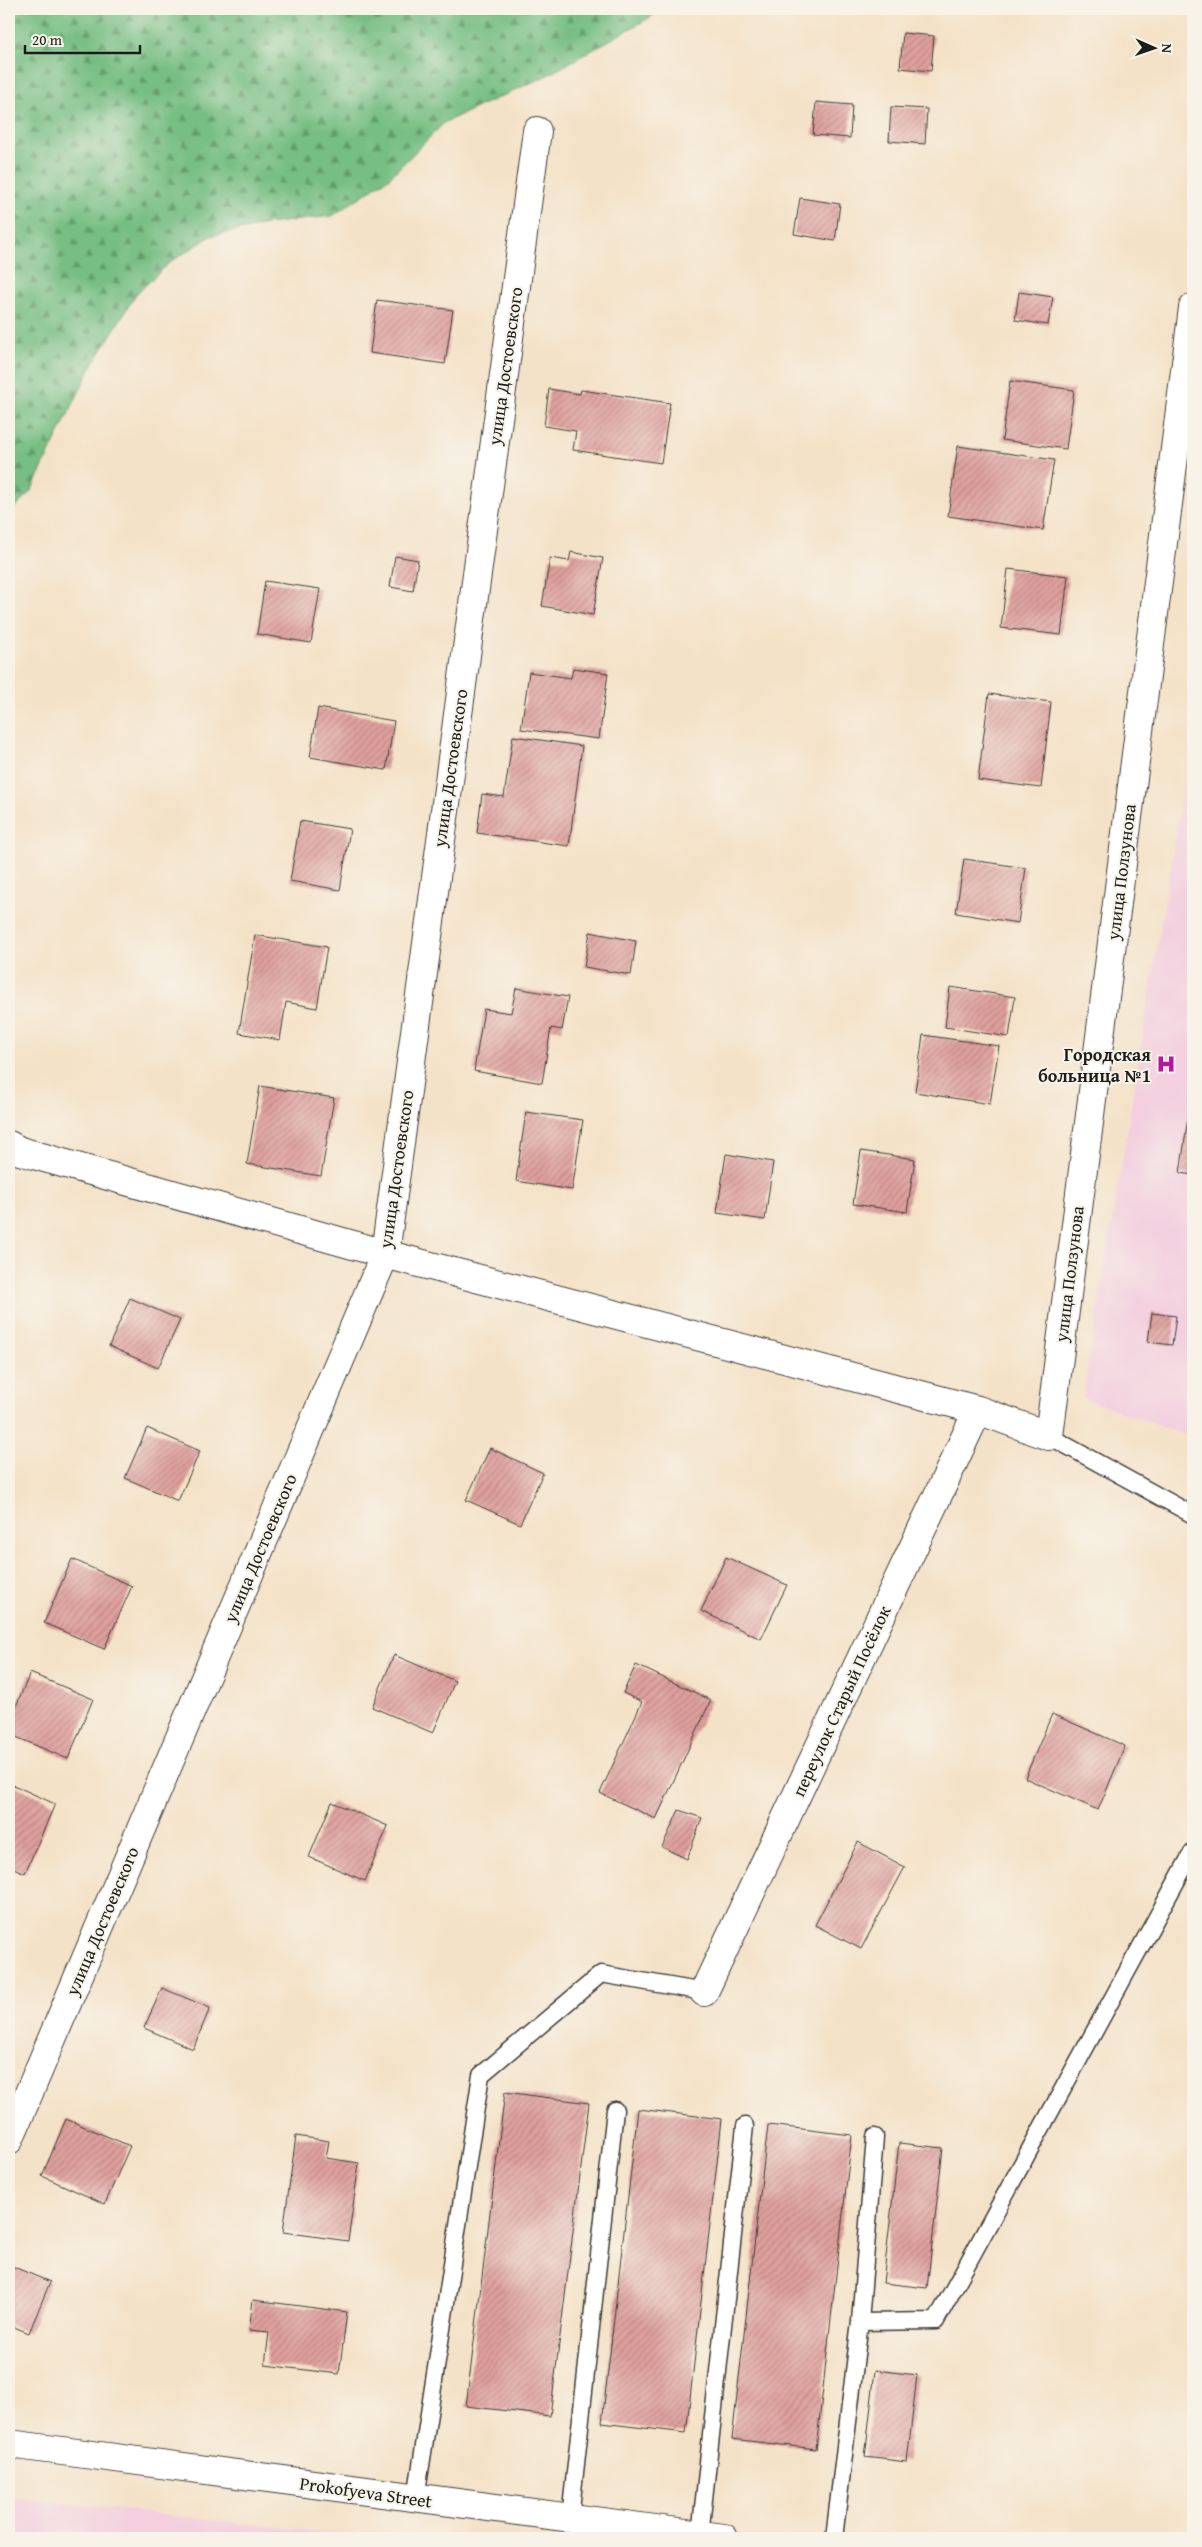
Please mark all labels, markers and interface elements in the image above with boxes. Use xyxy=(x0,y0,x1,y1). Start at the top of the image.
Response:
scale bar xyxy=(25,22,140,54)
north arrow xyxy=(1130,22,1180,72)
text: 20 m xyxy=(32,29,63,50)
text: N xyxy=(1157,43,1177,54)
street label: улица Достоевского xyxy=(480,285,529,448)
street label: улица Достоевского xyxy=(425,687,474,850)
street label: улица Ползунова xyxy=(1099,802,1143,943)
place label: Городская больница №1 xyxy=(1038,1041,1151,1089)
hospital icon: Городская больница №1 xyxy=(1155,1053,1177,1075)
street label: улица Достоевского xyxy=(371,1088,420,1251)
street label: улица Ползунова xyxy=(1047,1204,1091,1345)
street label: улица Достоевского xyxy=(216,1469,304,1628)
street label: переулок Старый Посёлок xyxy=(785,1600,897,1801)
street label: улица Достоевского xyxy=(58,1842,146,2001)
street label: Prokofyeva Street xyxy=(298,2469,435,2515)

